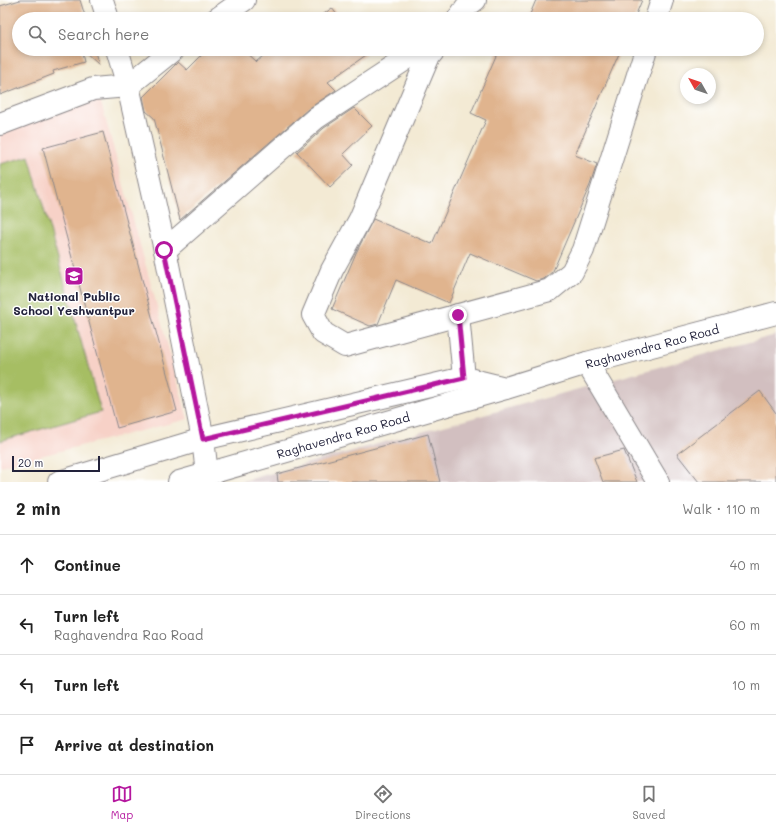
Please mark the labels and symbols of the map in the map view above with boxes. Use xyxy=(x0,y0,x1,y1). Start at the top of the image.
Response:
north arrow xyxy=(680,68,716,104)
route start xyxy=(155,241,173,259)
school or university icon: National Public School Yeshwantpur xyxy=(63,265,85,287)
place label: National Public School Yeshwantpur xyxy=(13,288,135,318)
route end xyxy=(449,306,467,324)
street label: Raghavendra Rao Road xyxy=(583,320,721,372)
street label: Raghavendra Rao Road xyxy=(275,408,412,462)
scale bar xyxy=(12,454,100,473)

